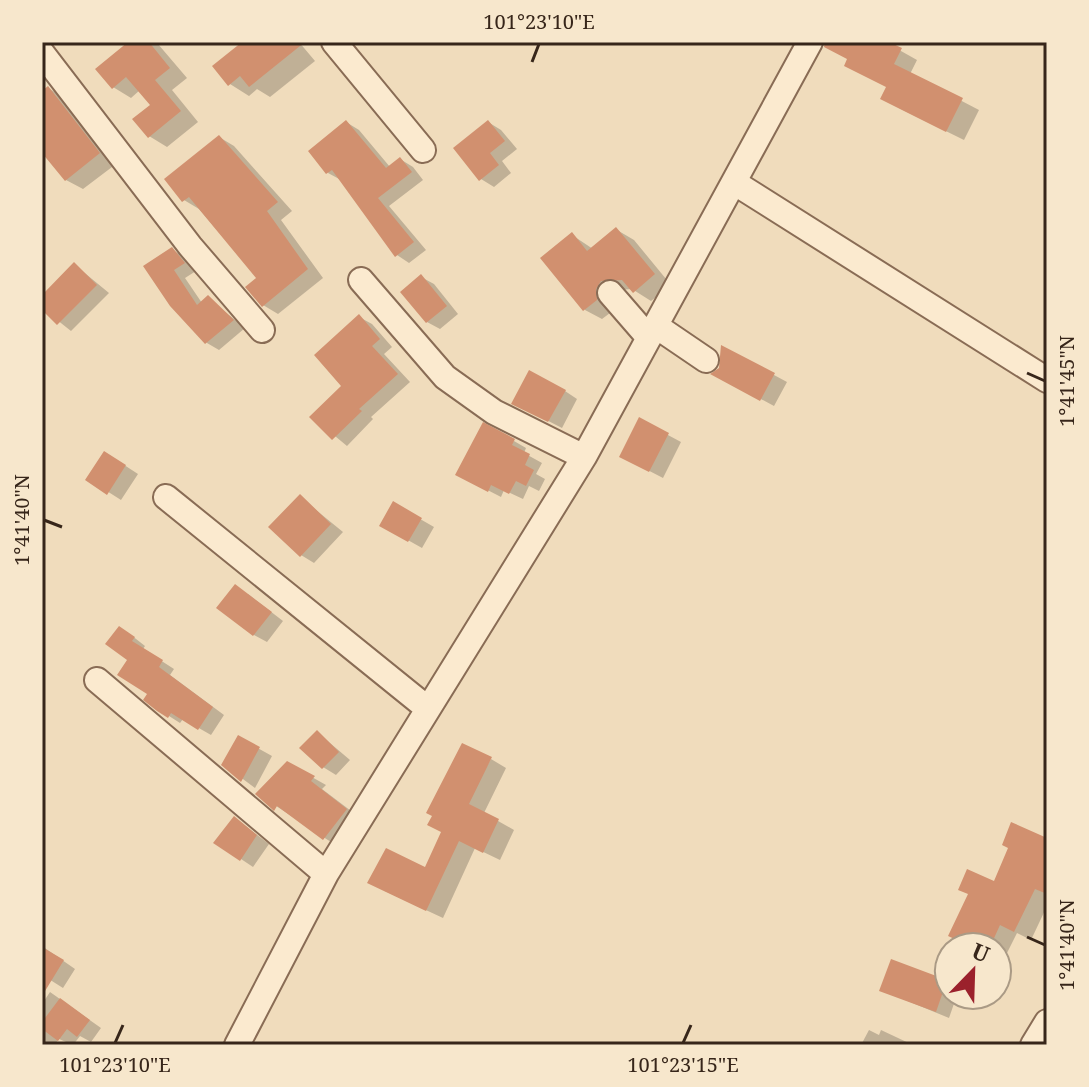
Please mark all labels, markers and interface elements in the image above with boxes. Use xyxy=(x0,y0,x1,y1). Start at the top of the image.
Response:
text: 101°23'10"E xyxy=(483,8,595,35)
text: 1°41'45"N xyxy=(1053,335,1080,427)
text: 1°41'40"N xyxy=(8,474,35,566)
text: 1°41'40"N xyxy=(1053,899,1080,991)
north arrow xyxy=(933,931,1013,1011)
text: U xyxy=(968,935,995,969)
text: 101°23'10"E xyxy=(59,1051,171,1078)
text: 101°23'15"E xyxy=(627,1051,739,1078)

